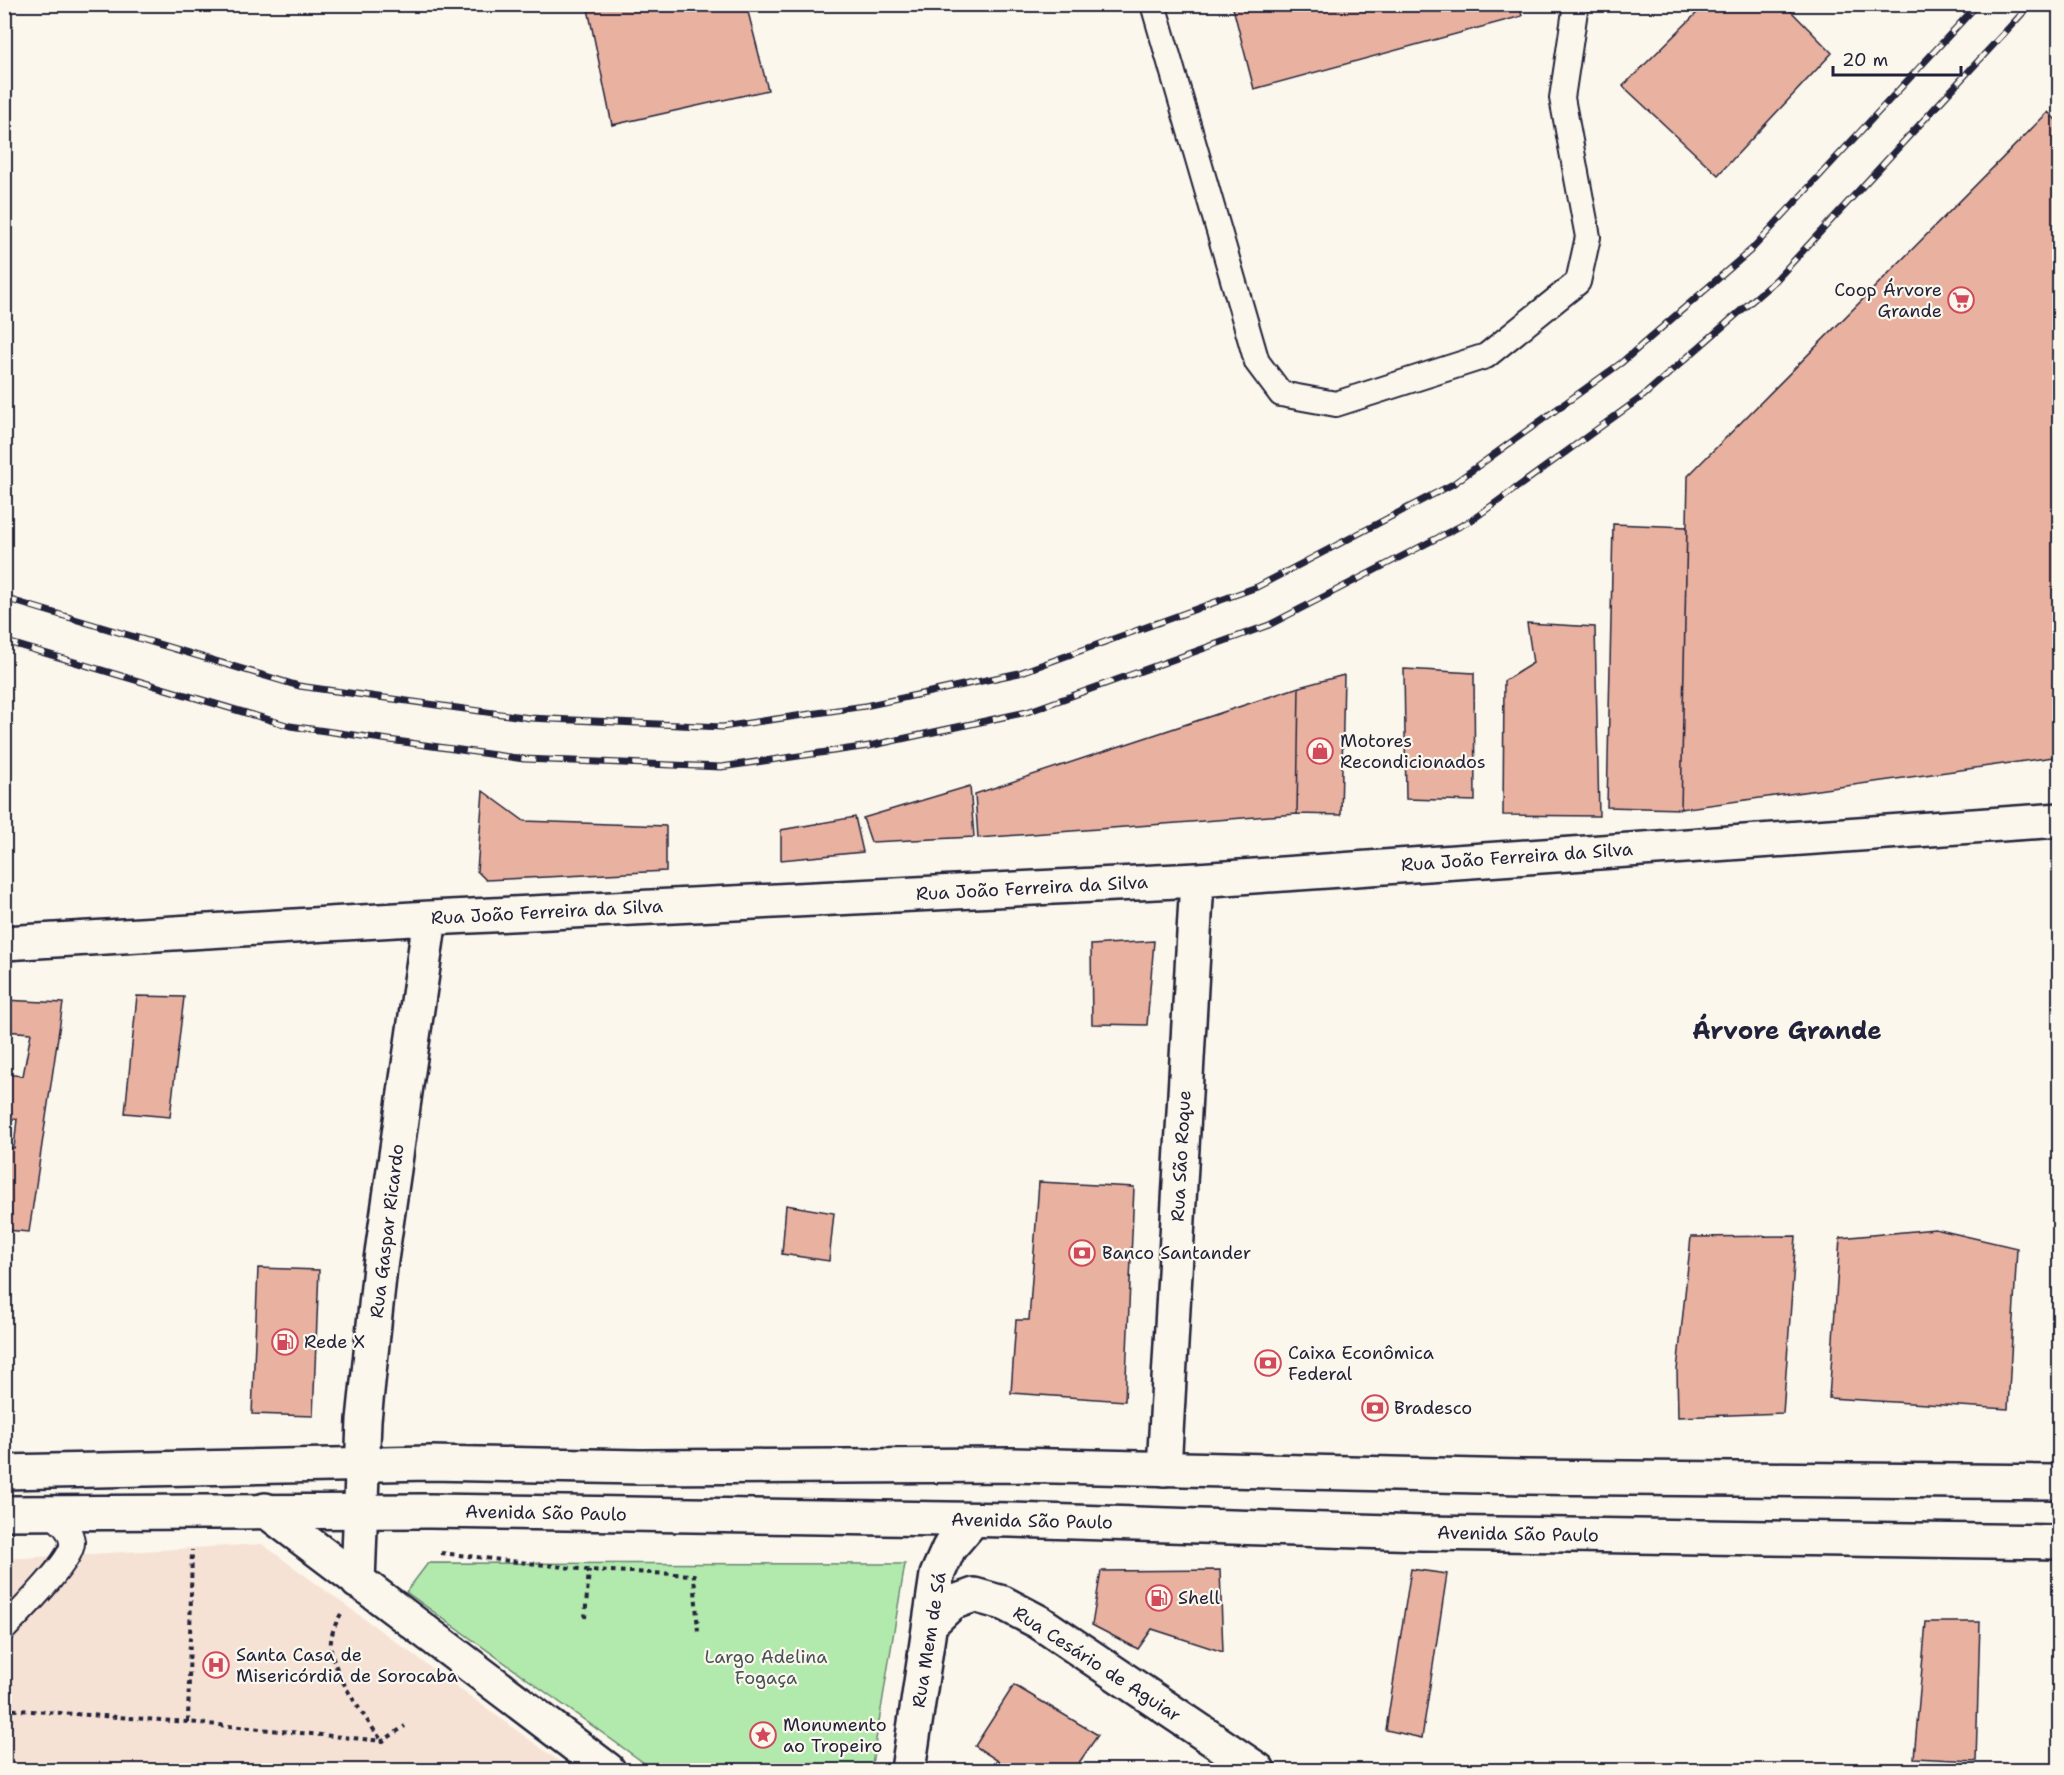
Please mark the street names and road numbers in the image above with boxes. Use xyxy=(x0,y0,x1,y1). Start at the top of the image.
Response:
street label: Rua João Ferreira da Silva xyxy=(1400,837,1634,877)
street label: Rua João Ferreira da Silva xyxy=(915,870,1149,906)
street label: Rua João Ferreira da Silva xyxy=(430,894,664,930)
street label: Rua São Roque xyxy=(1166,1090,1196,1222)
street label: Rua Gaspar Ricardo xyxy=(364,1142,410,1320)
street label: Avenida São Paulo xyxy=(465,1500,627,1526)
street label: Avenida São Paulo xyxy=(951,1508,1113,1534)
street label: Avenida São Paulo xyxy=(1437,1521,1599,1547)
street label: Rua Mem de Sá xyxy=(906,1571,952,1709)
street label: Rua Cesário de Aguiar xyxy=(1008,1601,1186,1727)

